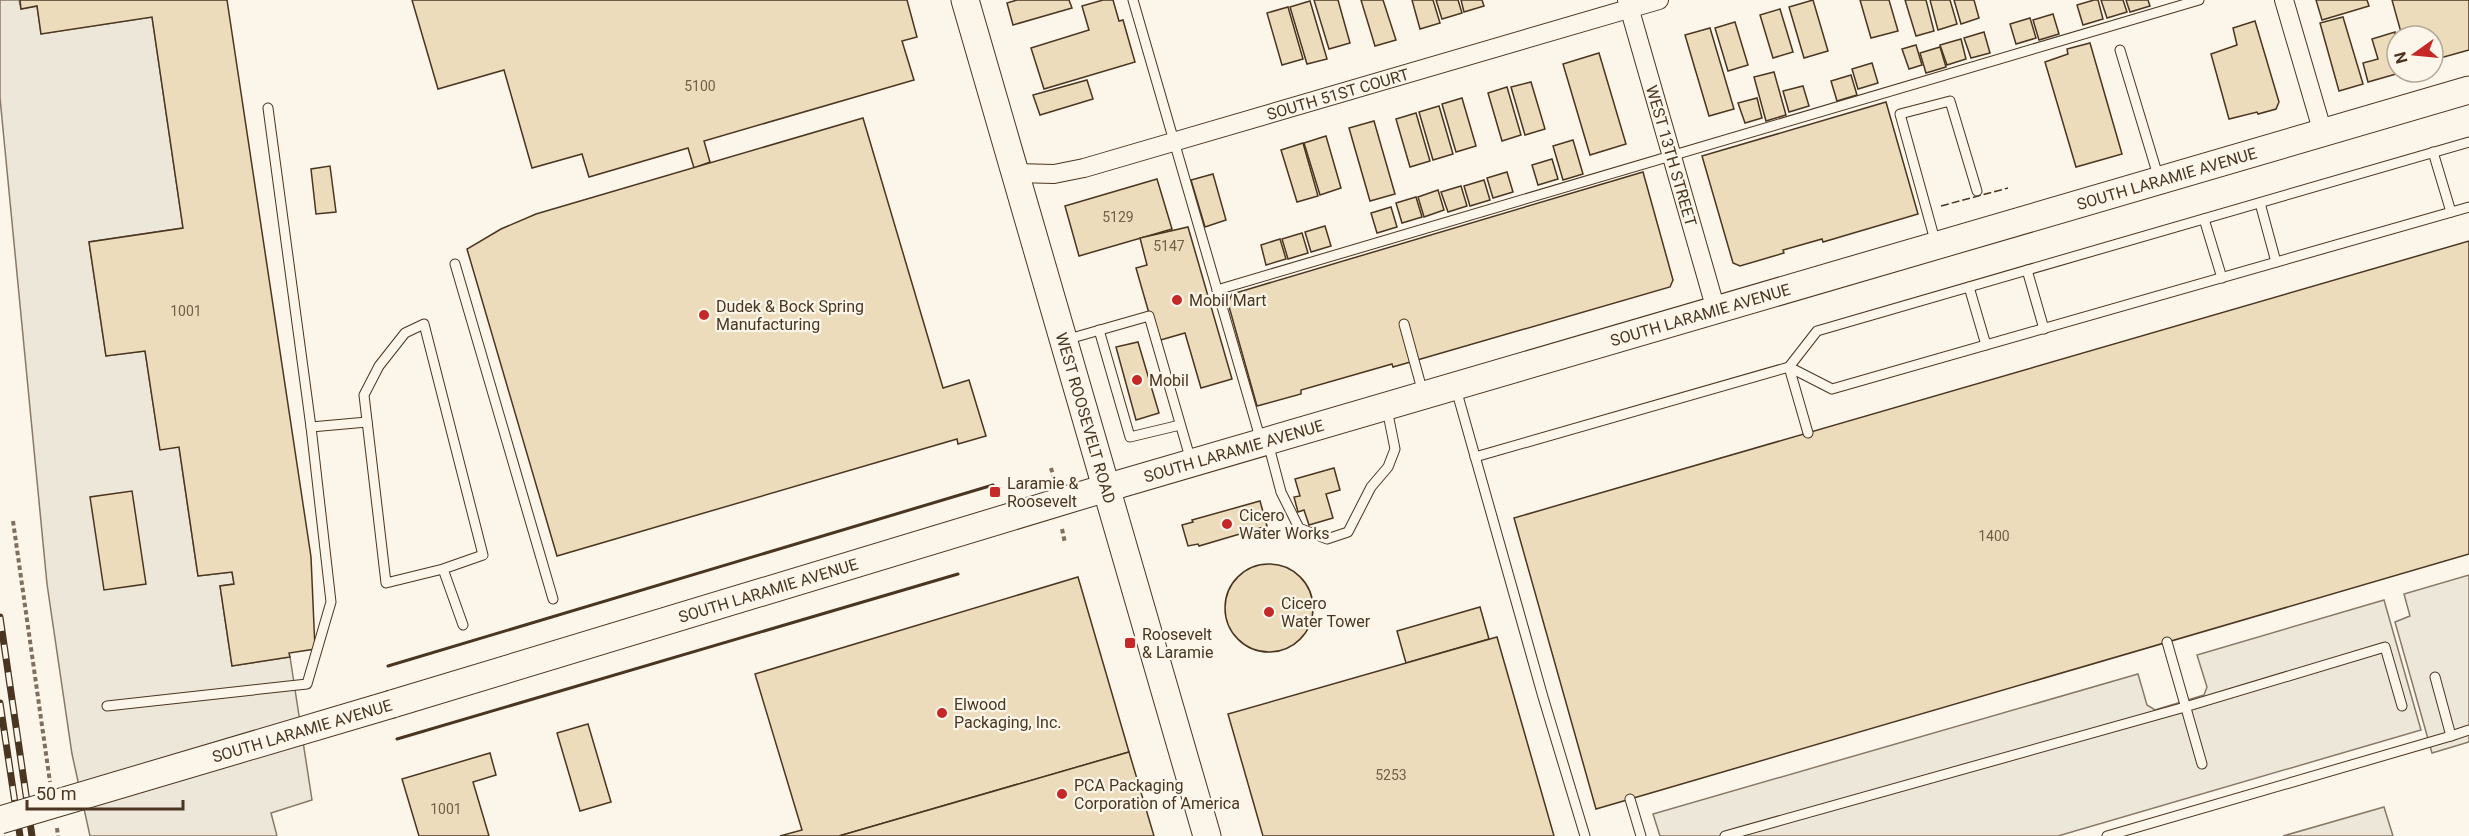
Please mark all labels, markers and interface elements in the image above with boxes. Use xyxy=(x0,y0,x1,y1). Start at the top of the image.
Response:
north arrow xyxy=(2385,24,2445,84)
text: N xyxy=(2390,50,2412,66)
street label: SOUTH 51ST COURT xyxy=(1265,64,1412,124)
house number: 5100 xyxy=(684,78,716,94)
street label: WEST 13TH STREET xyxy=(1642,83,1701,229)
street label: SOUTH LARAMIE AVENUE xyxy=(2075,143,2259,214)
house number: 5129 xyxy=(1102,209,1134,225)
house number: 5147 xyxy=(1153,238,1185,254)
street label: SOUTH LARAMIE AVENUE xyxy=(1608,280,1793,350)
place label: Mobil Mart xyxy=(1189,291,1267,310)
marker: Mobil Mart xyxy=(1170,293,1184,307)
place label: Dudek & Bock Spring Manufacturing xyxy=(716,297,864,334)
house number: 1001 xyxy=(170,303,202,319)
marker: Dudek & Bock Spring Manufacturing xyxy=(697,308,711,322)
street label: WEST ROOSEVELT ROAD xyxy=(1052,330,1119,506)
place label: Mobil xyxy=(1149,371,1189,390)
marker: Mobil xyxy=(1130,373,1144,387)
street label: SOUTH LARAMIE AVENUE xyxy=(1142,416,1326,486)
place label: Laramie & Roosevelt xyxy=(1007,474,1079,511)
marker: Laramie & Roosevelt xyxy=(988,485,1002,499)
place label: Cicero Water Works xyxy=(1239,506,1330,543)
marker: Cicero Water Works xyxy=(1220,517,1234,531)
house number: 1400 xyxy=(1978,528,2010,544)
street label: SOUTH LARAMIE AVENUE xyxy=(676,555,860,627)
place label: Cicero Water Tower xyxy=(1281,594,1371,631)
marker: Cicero Water Tower xyxy=(1262,605,1276,619)
place label: Roosevelt & Laramie xyxy=(1142,625,1213,662)
marker: Roosevelt & Laramie xyxy=(1123,636,1137,650)
place label: Elwood Packaging, Inc. xyxy=(954,695,1062,732)
street label: SOUTH LARAMIE AVENUE xyxy=(210,696,394,767)
marker: Elwood Packaging, Inc. xyxy=(935,706,949,720)
house number: 5253 xyxy=(1375,767,1407,783)
scale bar xyxy=(27,773,183,811)
place label: PCA Packaging Corporation of America xyxy=(1074,776,1240,813)
text: 50 m xyxy=(36,783,76,804)
marker: PCA Packaging Corporation of America xyxy=(1055,787,1069,801)
house number: 1001 xyxy=(430,801,462,817)

